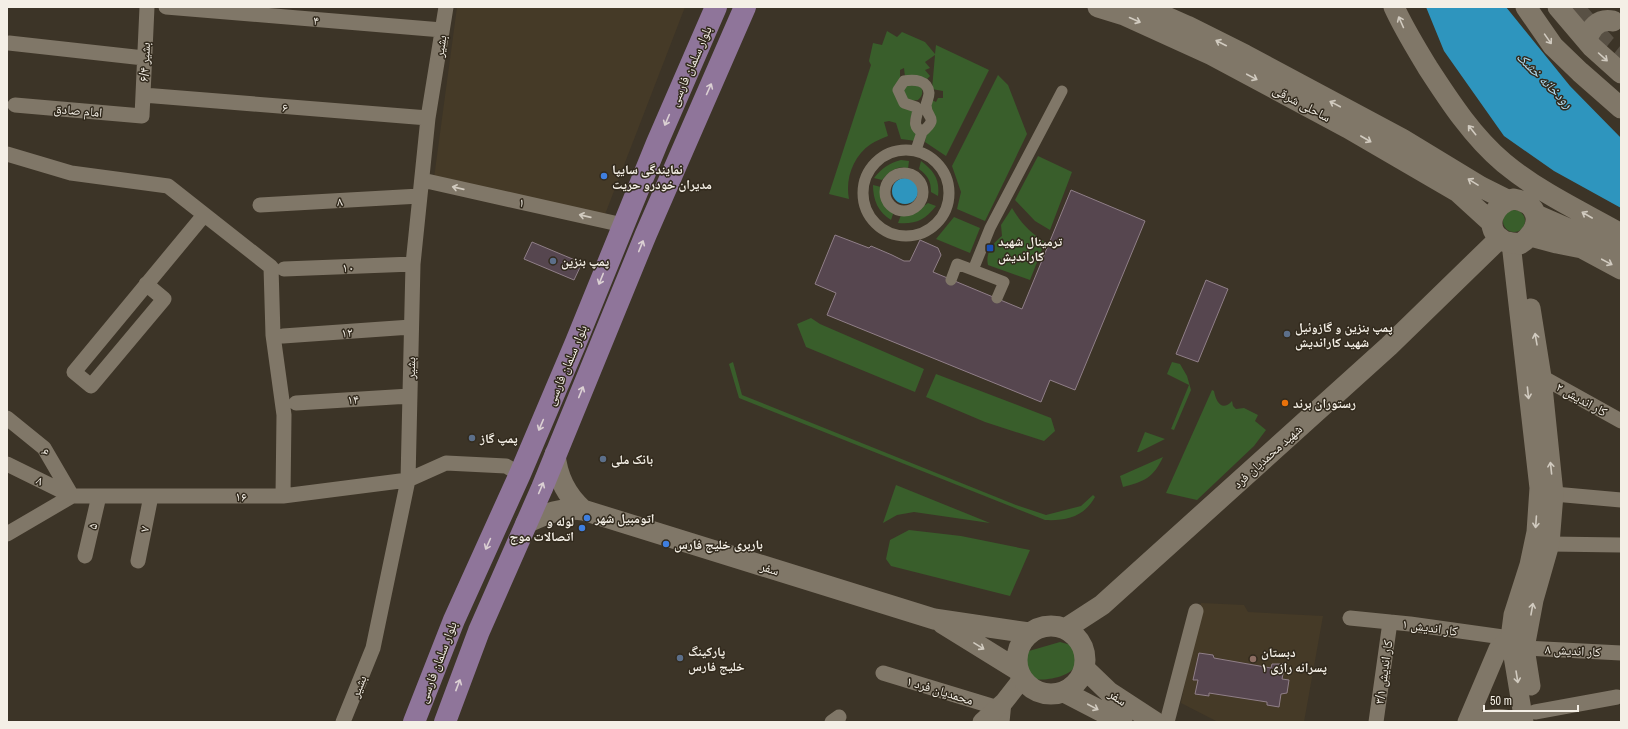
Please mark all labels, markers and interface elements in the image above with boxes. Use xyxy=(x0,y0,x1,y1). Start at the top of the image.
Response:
street label: ۴ xyxy=(312,12,320,29)
one-way arrow xyxy=(1397,16,1404,28)
one-way arrow xyxy=(1129,17,1141,24)
street label: بلوار سلمان فارسی xyxy=(665,23,716,109)
one-way arrow xyxy=(1544,33,1552,44)
street label: بشیر xyxy=(430,34,451,59)
one-way arrow xyxy=(1215,38,1227,46)
street label: بشیر ۶/۴ xyxy=(135,42,154,82)
water label: رودخانه خشک xyxy=(1513,48,1577,112)
one-way arrow xyxy=(1598,52,1608,61)
one-way arrow xyxy=(1246,73,1258,81)
street label: ساحلی شرقی xyxy=(1270,81,1334,126)
one-way arrow xyxy=(706,83,714,95)
street label: ۶ xyxy=(281,99,289,116)
street label: امام صادق xyxy=(53,100,103,121)
one-way arrow xyxy=(1329,100,1341,107)
one-way arrow xyxy=(663,113,670,125)
one-way arrow xyxy=(1468,125,1477,136)
one-way arrow xyxy=(1360,135,1372,143)
place label: نمایندگی سایپا مدیران خودرو حریت xyxy=(612,161,712,193)
marker: نمایندگی سایپا مدیران خودرو حریت xyxy=(599,171,609,181)
one-way arrow xyxy=(1468,178,1479,186)
one-way arrow xyxy=(452,183,465,191)
street label: ۸ xyxy=(337,193,344,210)
street label: ۱ xyxy=(517,194,527,211)
one-way arrow xyxy=(1581,211,1593,219)
one-way arrow xyxy=(579,212,592,220)
place label: ترمینال شهید کاراندیش xyxy=(998,233,1063,265)
one-way arrow xyxy=(637,241,645,253)
marker: ترمینال شهید کاراندیش xyxy=(985,243,995,253)
place label: پمپ بنزین xyxy=(561,253,609,270)
marker: پمپ بنزین xyxy=(548,256,558,266)
street label: ۱۰ xyxy=(342,259,354,276)
one-way arrow xyxy=(1601,259,1613,266)
one-way arrow xyxy=(597,272,605,284)
place label: پمپ بنزین و گازوئیل شهید کاراندیش xyxy=(1295,319,1393,351)
street label: بلوار سلمان فارسی xyxy=(542,322,591,408)
street label: ۱۲ xyxy=(341,324,354,341)
marker: پمپ بنزین و گازوئیل شهید کاراندیش xyxy=(1282,329,1292,339)
one-way arrow xyxy=(1532,333,1540,346)
street label: بشیر xyxy=(402,357,419,380)
street label: ۲ کار اندیش xyxy=(1553,378,1611,421)
one-way arrow xyxy=(1525,386,1532,399)
one-way arrow xyxy=(577,387,585,399)
street label: ۱۴ xyxy=(347,391,359,408)
place label: رستوران برند xyxy=(1293,395,1356,412)
marker: رستوران برند xyxy=(1280,398,1290,408)
one-way arrow xyxy=(537,418,544,430)
street label: شهید محمدیان فرد xyxy=(1229,421,1306,492)
place label: پمپ گاز xyxy=(479,430,518,447)
marker: پمپ گاز xyxy=(467,433,477,443)
street label: ۶ xyxy=(37,445,54,460)
place label: بانک ملی xyxy=(611,451,654,468)
marker: بانک ملی xyxy=(598,454,608,464)
one-way arrow xyxy=(1548,462,1555,475)
street label: ۸ xyxy=(33,472,46,489)
one-way arrow xyxy=(538,483,546,495)
street label: ۱۶ xyxy=(235,488,247,505)
place label: اتومبیل شهر xyxy=(594,510,655,527)
place label: لوله و اتصالات موج xyxy=(510,513,574,545)
marker: اتومبیل شهر xyxy=(582,513,592,523)
one-way arrow xyxy=(1533,516,1540,529)
street label: ۵ xyxy=(84,521,101,531)
marker: لوله و اتصالات موج xyxy=(577,523,587,533)
street label: ۷ xyxy=(136,524,153,534)
place label: باربری خلیج فارس xyxy=(674,536,763,553)
one-way arrow xyxy=(484,537,491,549)
marker: باربری خلیج فارس xyxy=(661,539,671,549)
street label: سفر xyxy=(757,557,781,579)
one-way arrow xyxy=(1529,603,1537,616)
street label: ۱ کار اندیش xyxy=(1401,615,1459,640)
street label: بلوار سلمان فارسی xyxy=(414,619,461,705)
street label: ۳/۱ کار اندیش xyxy=(1371,638,1397,705)
street label: ۸ کار اندیش xyxy=(1545,641,1602,660)
place label: پارکینگ خلیج فارس xyxy=(688,643,745,675)
one-way arrow xyxy=(973,643,985,651)
place label: دبستان پسرانه رازی ۱ xyxy=(1261,644,1327,676)
marker: پارکینگ خلیج فارس xyxy=(675,653,685,663)
marker: دبستان پسرانه رازی ۱ xyxy=(1248,654,1258,664)
one-way arrow xyxy=(1513,670,1521,683)
street label: ۱ محمدیان فرد xyxy=(904,672,976,709)
street label: بشیر xyxy=(346,673,370,701)
one-way arrow xyxy=(455,680,463,692)
street label: سفر xyxy=(1104,684,1130,710)
scale bar xyxy=(1484,687,1578,713)
text: 50 m xyxy=(1490,693,1512,709)
one-way arrow xyxy=(1087,703,1099,711)

